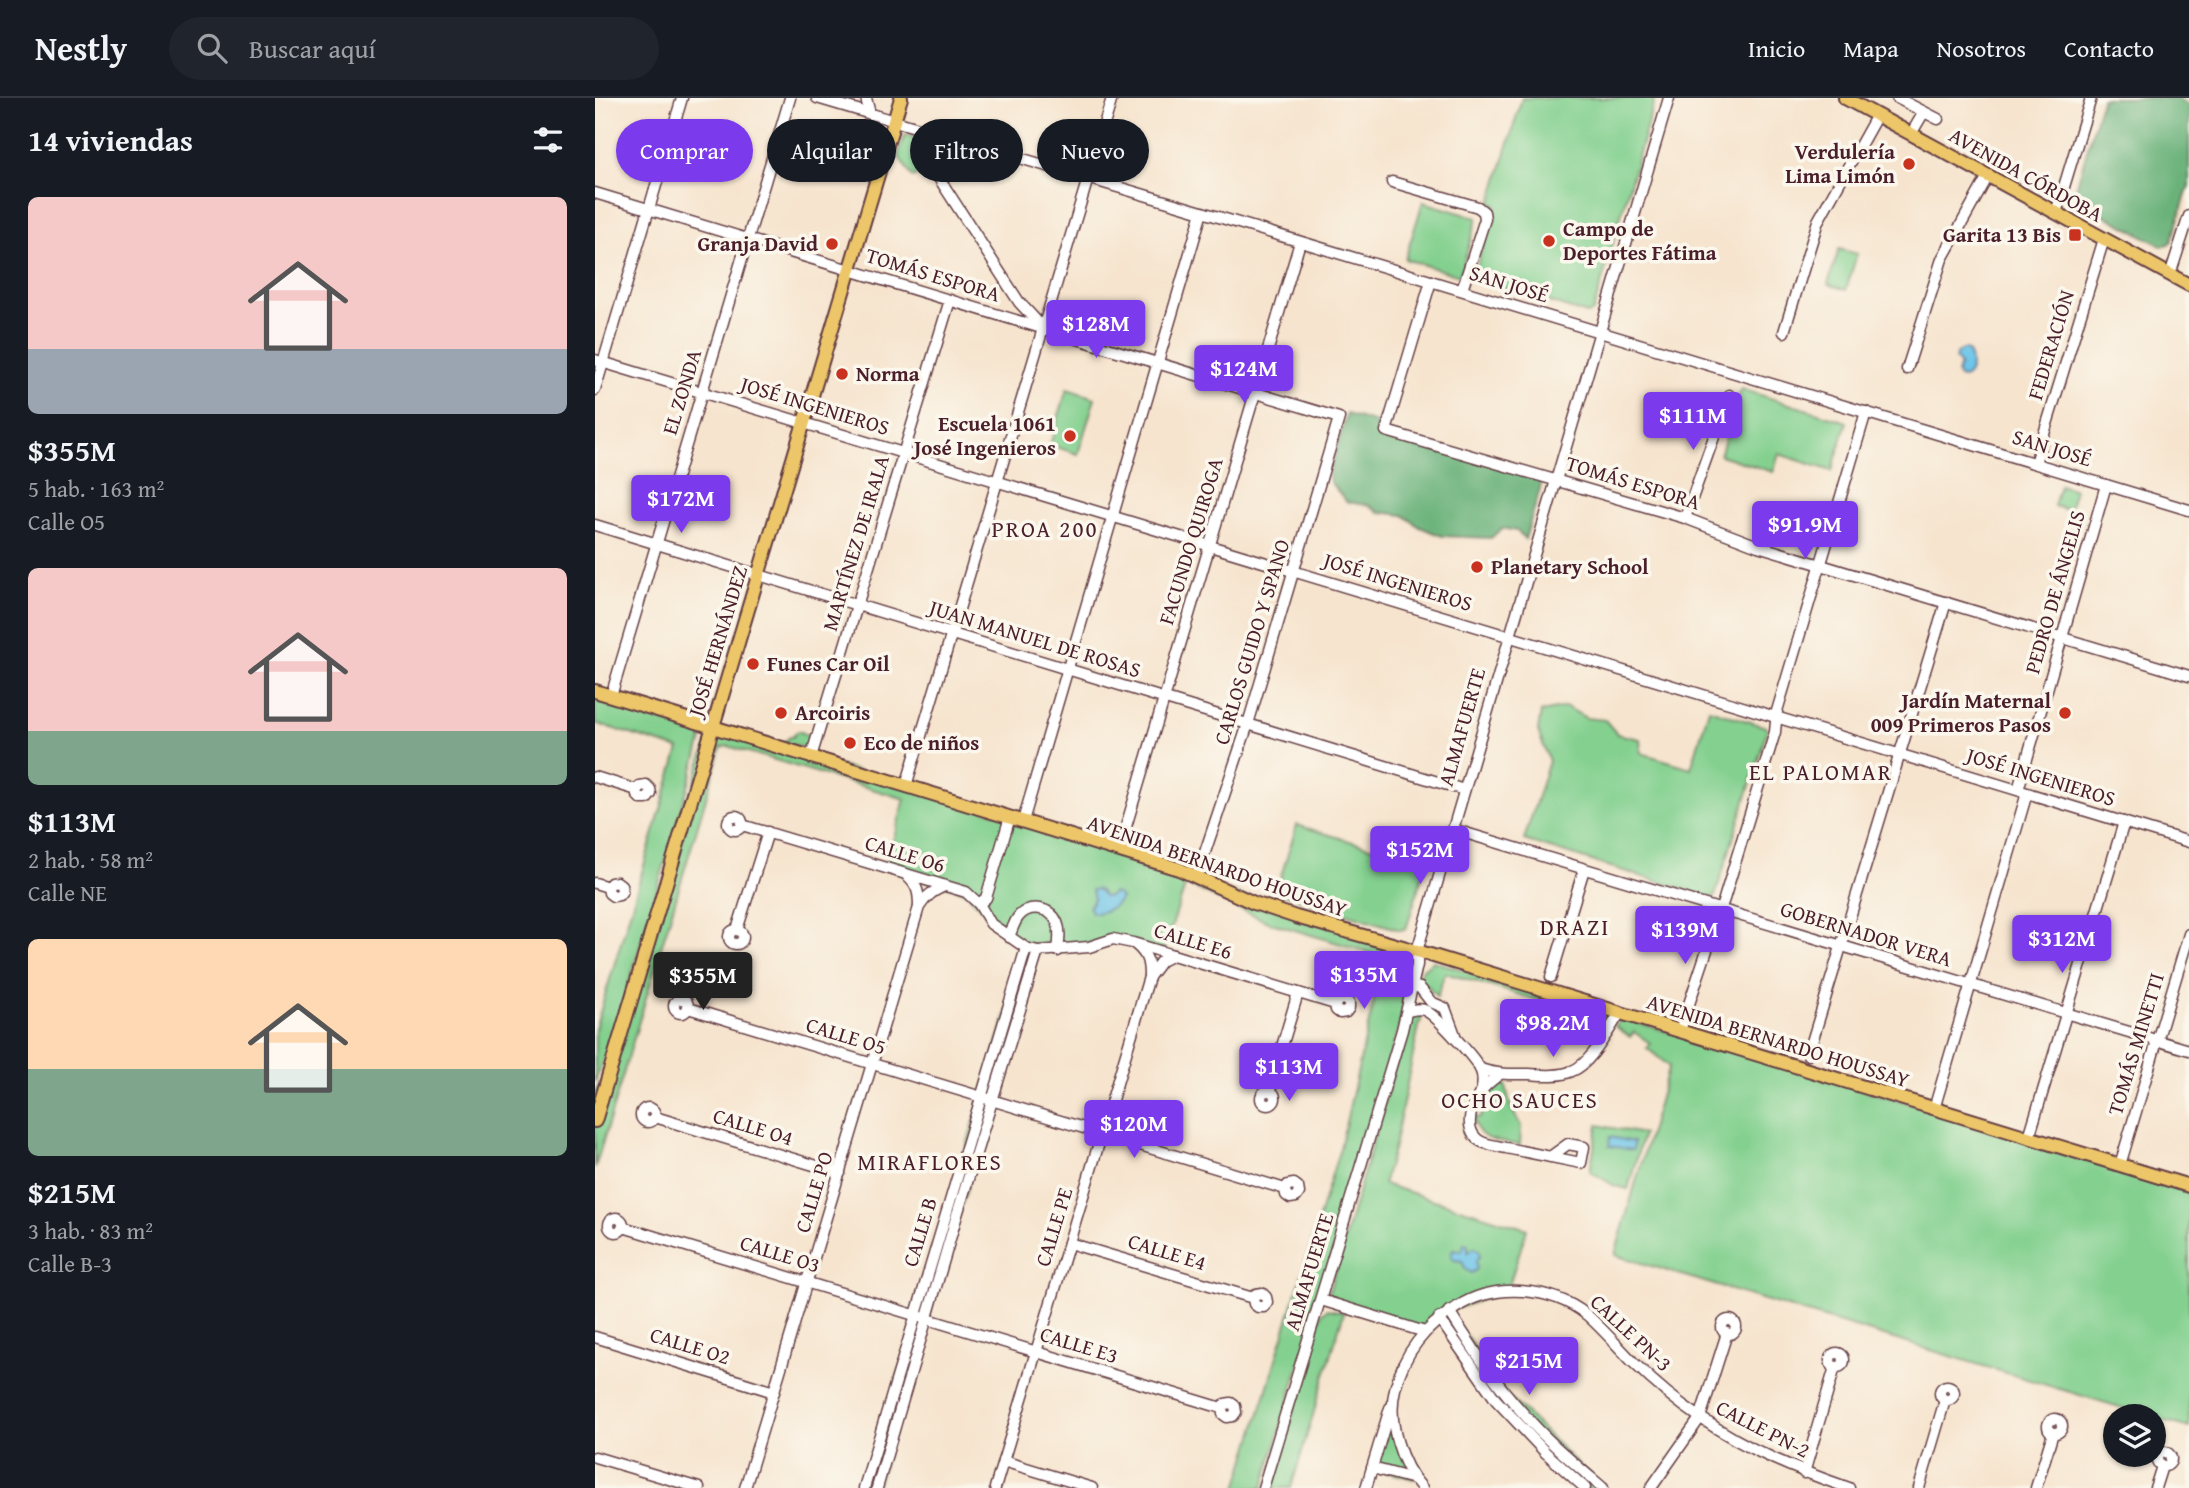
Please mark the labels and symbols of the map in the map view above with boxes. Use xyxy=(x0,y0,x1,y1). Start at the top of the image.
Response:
street label: AVENIDA CÓRDOBA xyxy=(1944,119,2109,230)
place label: Verdulería Lima Limón xyxy=(1785,136,1896,191)
marker: Verdulería Lima Limón xyxy=(1901,156,1917,172)
place label: Campo de Deportes Fátima xyxy=(1563,213,1717,268)
place label: Garita 13 Bis xyxy=(1943,219,2061,250)
marker: Garita 13 Bis xyxy=(2067,227,2083,243)
place label: Granja David xyxy=(698,228,818,259)
marker: Campo de Deportes Fátima xyxy=(1541,233,1557,249)
marker: Granja David xyxy=(824,236,840,252)
street label: TOMÁS ESPORA xyxy=(862,239,1004,310)
street label: SAN JOSÉ xyxy=(1466,257,1553,310)
street label: FEDERACIÓN xyxy=(2019,286,2082,403)
pin: $128M xyxy=(1047,300,1145,360)
street label: EL ZONDA xyxy=(654,345,709,438)
pin: $124M xyxy=(1195,345,1293,405)
place label: Norma xyxy=(856,358,920,389)
marker: Norma xyxy=(834,366,850,382)
street label: JOSÉ INGENIEROS xyxy=(734,367,893,443)
pin: $111M xyxy=(1644,392,1742,452)
place label: Escuela 1061 José Ingenieros xyxy=(911,408,1056,463)
street label: SAN JOSÉ xyxy=(2009,421,2096,474)
marker: Escuela 1061 José Ingenieros xyxy=(1062,428,1078,444)
street label: TOMÁS ESPORA xyxy=(1562,447,1704,518)
street label: MARTÍNEZ DE IRALA xyxy=(814,451,897,635)
street label: FACUNDO QUIROGA xyxy=(1150,453,1231,628)
pin: $172M xyxy=(632,476,730,535)
pin: $91.9M xyxy=(1748,502,1862,561)
street label: PEDRO DE ÁNGELIS xyxy=(2016,507,2093,677)
district label: PROA 200 xyxy=(991,512,1099,545)
street label: CARLOS GUIDO Y SPANO xyxy=(1206,535,1297,748)
street label: JOSÉ INGENIEROS xyxy=(1317,543,1476,619)
place label: Planetary School xyxy=(1491,551,1649,582)
marker: Planetary School xyxy=(1469,559,1485,575)
street label: JOSÉ HERNÁNDEZ xyxy=(679,562,755,723)
street label: JUAN MANUEL DE ROSAS xyxy=(923,591,1145,685)
place label: Funes Car Oil xyxy=(767,648,890,679)
marker: Funes Car Oil xyxy=(745,656,761,672)
street label: ALMAFUERTE xyxy=(1430,664,1493,790)
place label: Jardín Maternal 009 Primeros Pasos xyxy=(1871,685,2051,740)
place label: Arcoiris xyxy=(795,697,870,728)
marker: Arcoiris xyxy=(773,705,789,721)
marker: Jardín Maternal 009 Primeros Pasos xyxy=(2057,705,2073,721)
place label: Eco de niños xyxy=(864,727,979,758)
marker: Eco de niños xyxy=(842,735,858,751)
street label: JOSÉ INGENIEROS xyxy=(1960,738,2119,814)
district label: EL PALOMAR xyxy=(1749,755,1893,788)
street label: AVENIDA BERNARDO HOUSSAY xyxy=(1083,806,1352,925)
pin: $152M xyxy=(1371,826,1469,886)
street label: CALLE O6 xyxy=(861,827,949,880)
street label: GOBERNADOR VERA xyxy=(1777,893,1956,974)
pin: $139M xyxy=(1636,906,1734,966)
district label: DRAZI xyxy=(1540,910,1610,943)
street label: CALLE E6 xyxy=(1150,914,1236,967)
pin: $312M xyxy=(2013,916,2111,975)
pin: $135M xyxy=(1315,951,1413,1011)
pin: $355M xyxy=(654,953,752,1012)
street label: TOMÁS MINETTI xyxy=(2099,969,2172,1119)
street label: AVENIDA BERNARDO HOUSSAY xyxy=(1643,986,1914,1095)
pin: $98.2M xyxy=(1496,1000,1610,1059)
street label: CALLE O5 xyxy=(802,1009,890,1062)
pin: $113M xyxy=(1240,1044,1338,1103)
district label: OCHO SAUCES xyxy=(1441,1083,1599,1116)
street label: CALLE O4 xyxy=(709,1100,797,1153)
pin: $120M xyxy=(1085,1100,1183,1160)
district label: MIRAFLORES xyxy=(857,1145,1003,1178)
street label: CALLE PO xyxy=(787,1147,841,1236)
street label: CALLE PE xyxy=(1027,1183,1080,1270)
street label: CALLE B xyxy=(894,1193,945,1270)
street label: ALMAFUERTE xyxy=(1276,1209,1341,1335)
street label: CALLE E4 xyxy=(1124,1225,1210,1278)
street label: CALLE O3 xyxy=(736,1227,824,1280)
street label: CALLE PN-3 xyxy=(1584,1287,1679,1379)
street label: CALLE E3 xyxy=(1036,1318,1122,1371)
street label: CALLE O2 xyxy=(646,1319,734,1372)
pin: $215M xyxy=(1480,1338,1578,1397)
street label: CALLE PN-2 xyxy=(1711,1392,1816,1465)

